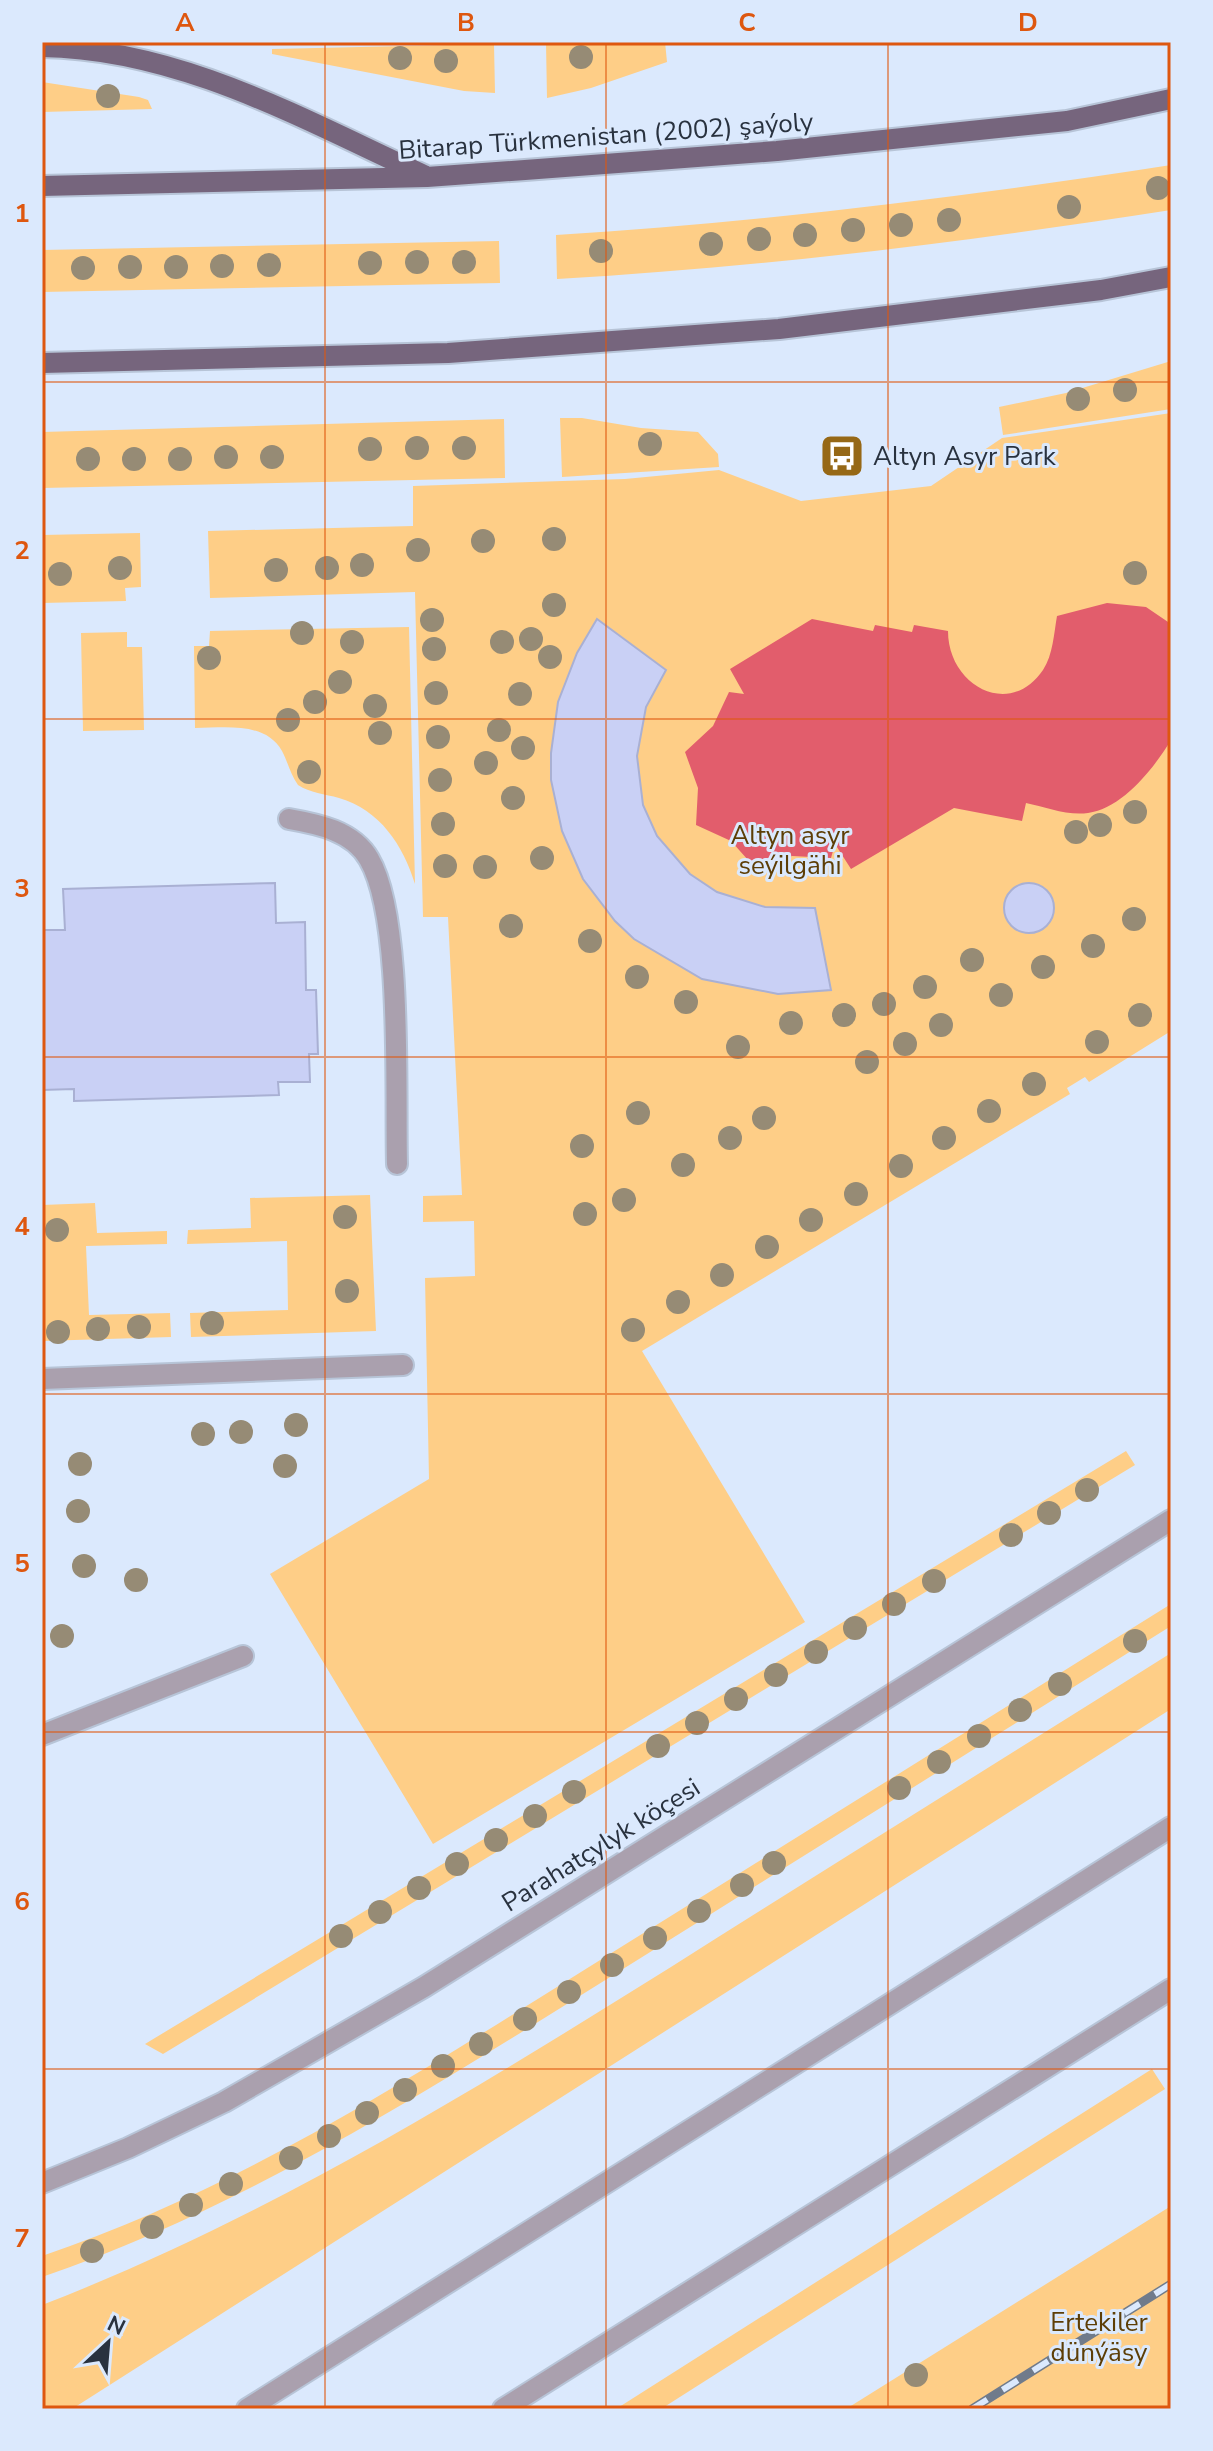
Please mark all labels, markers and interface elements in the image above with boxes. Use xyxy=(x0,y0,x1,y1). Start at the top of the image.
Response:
text: A xyxy=(175,5,195,40)
text: B xyxy=(457,5,475,40)
text: C xyxy=(738,5,756,40)
text: D xyxy=(1018,5,1038,40)
street label: Bitarap Türkmenistan (2002) şaýoly xyxy=(397,104,815,168)
text: 1 xyxy=(14,196,30,231)
bus stop icon: Altyn Asyr Park xyxy=(818,432,866,480)
place label: Altyn Asyr Park xyxy=(873,439,1057,474)
text: 2 xyxy=(14,533,30,568)
park label: Altyn asyr seýilgähi xyxy=(730,818,850,883)
text: 3 xyxy=(14,871,30,906)
text: 4 xyxy=(14,1209,30,1244)
text: 5 xyxy=(14,1546,30,1581)
street label: Parahatçylyk köçesi xyxy=(495,1770,707,1920)
text: 6 xyxy=(14,1884,30,1919)
text: 7 xyxy=(14,2221,30,2256)
north arrow xyxy=(68,2303,148,2383)
park label: Ertekiler dünýäsy xyxy=(1050,2305,1149,2370)
text: N xyxy=(102,2309,130,2343)

